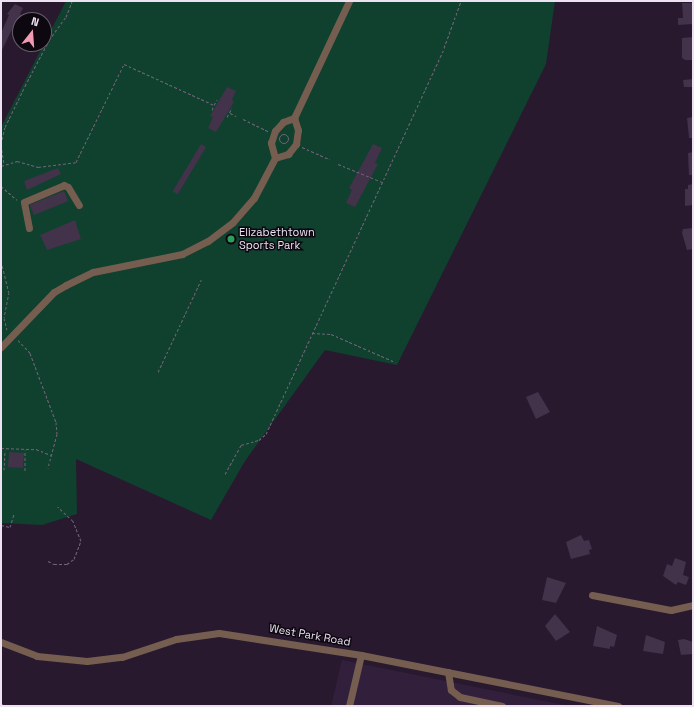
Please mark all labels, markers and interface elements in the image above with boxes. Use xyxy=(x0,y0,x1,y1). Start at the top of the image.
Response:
north arrow xyxy=(12,12,52,52)
text: N xyxy=(30,14,41,29)
place label: Elizabethtown Sports Park xyxy=(239,226,315,252)
marker: Elizabethtown Sports Park xyxy=(226,234,236,244)
street label: West Park Road xyxy=(268,621,352,649)

